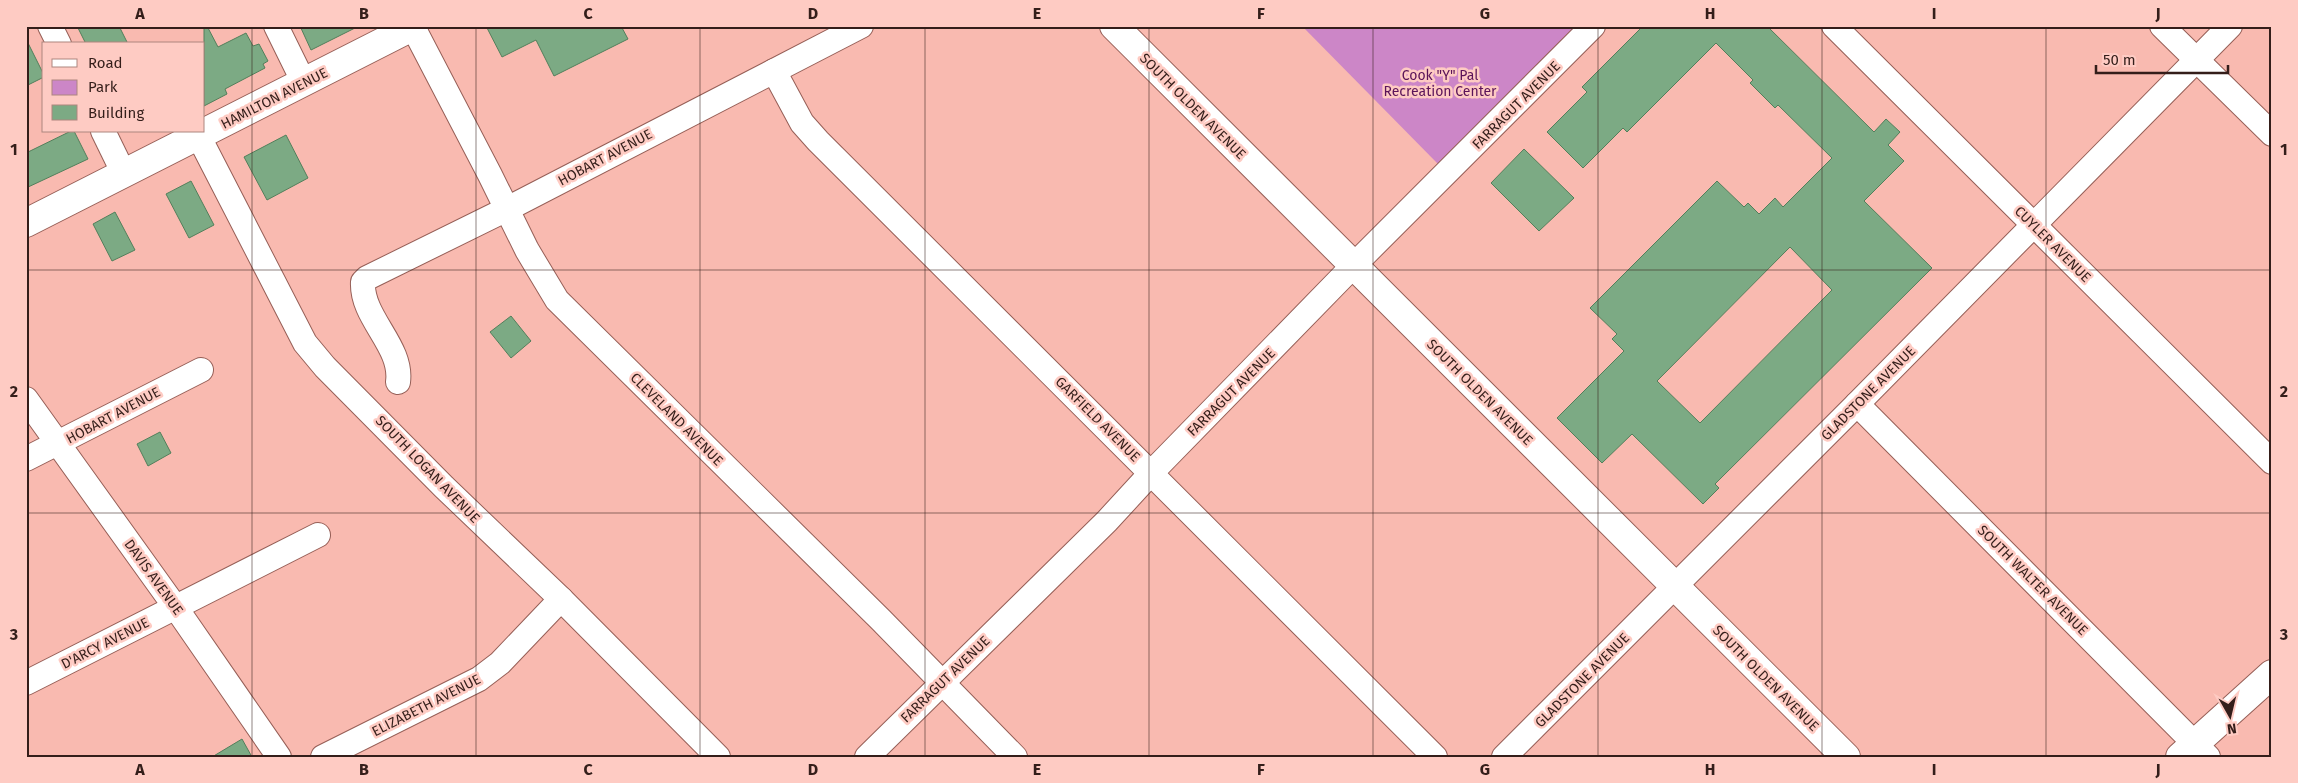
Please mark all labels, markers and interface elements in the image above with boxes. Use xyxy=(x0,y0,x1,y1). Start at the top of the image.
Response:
text: A xyxy=(134,4,145,23)
text: B xyxy=(359,4,369,23)
text: C xyxy=(583,4,593,23)
text: D xyxy=(808,4,818,23)
text: E xyxy=(1033,4,1041,23)
text: F xyxy=(1257,4,1265,23)
text: G xyxy=(1480,4,1490,23)
text: H xyxy=(1705,4,1715,23)
text: I xyxy=(1932,4,1936,23)
text: J xyxy=(2154,4,2161,23)
legend xyxy=(42,42,205,132)
scale bar xyxy=(2096,42,2228,74)
street label: SOUTH OLDEN AVENUE xyxy=(1136,50,1249,163)
text: 50 m xyxy=(2103,51,2136,69)
text: Road xyxy=(88,54,123,72)
street label: FARRAGUT AVENUE xyxy=(1469,58,1564,153)
street label: HAMILTON AVENUE xyxy=(218,64,330,133)
park label: Cook "Y" Pal Recreation Center xyxy=(1383,67,1497,100)
text: Park xyxy=(88,78,118,96)
text: Building xyxy=(88,104,144,122)
street label: HOBART AVENUE xyxy=(555,125,655,189)
text: 1 xyxy=(10,140,18,159)
text: 1 xyxy=(2280,140,2288,159)
street label: CUYLER AVENUE xyxy=(2011,203,2094,286)
street label: SOUTH OLDEN AVENUE xyxy=(1423,336,1536,449)
street label: GLADSTONE AVENUE xyxy=(1818,343,1919,444)
street label: FARRAGUT AVENUE xyxy=(1184,345,1279,440)
street label: CLEVELAND AVENUE xyxy=(627,369,727,469)
street label: GARFIELD AVENUE xyxy=(1052,373,1144,465)
text: 2 xyxy=(10,382,18,401)
text: 2 xyxy=(2280,382,2288,401)
street label: HOBART AVENUE xyxy=(63,383,163,447)
street label: SOUTH LOGAN AVENUE xyxy=(372,412,483,527)
street label: SOUTH WALTER AVENUE xyxy=(1974,522,2091,639)
street label: DAVIS AVENUE xyxy=(120,536,187,618)
street label: D'ARCY AVENUE xyxy=(58,614,152,673)
street label: SOUTH OLDEN AVENUE xyxy=(1709,622,1822,735)
text: 3 xyxy=(9,625,18,644)
text: 3 xyxy=(2279,625,2288,644)
street label: GLADSTONE AVENUE xyxy=(1532,630,1633,731)
street label: FARRAGUT AVENUE xyxy=(897,632,994,726)
street label: ELIZABETH AVENUE xyxy=(369,671,483,740)
north arrow xyxy=(2206,690,2256,740)
text: N xyxy=(2226,719,2238,737)
text: A xyxy=(134,760,145,779)
text: B xyxy=(359,760,369,779)
text: C xyxy=(583,760,593,779)
text: D xyxy=(808,760,818,779)
text: E xyxy=(1033,760,1041,779)
text: F xyxy=(1257,760,1265,779)
text: G xyxy=(1480,760,1490,779)
text: H xyxy=(1705,760,1715,779)
text: I xyxy=(1932,760,1936,779)
text: J xyxy=(2154,760,2161,779)

